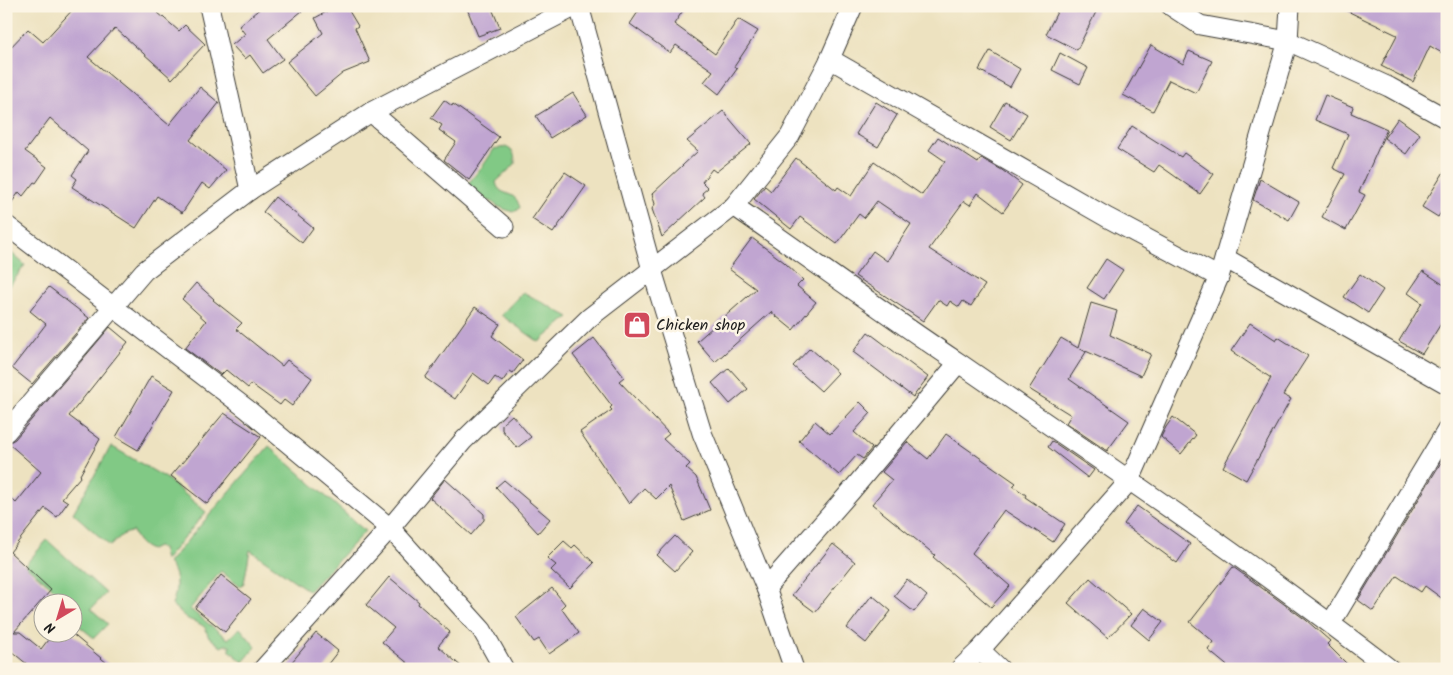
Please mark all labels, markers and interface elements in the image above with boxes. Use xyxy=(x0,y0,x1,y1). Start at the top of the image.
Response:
shop icon: Chicken shop xyxy=(622,310,652,340)
place label: Chicken shop xyxy=(656,313,745,338)
north arrow xyxy=(32,592,82,642)
text: N xyxy=(40,616,61,639)

